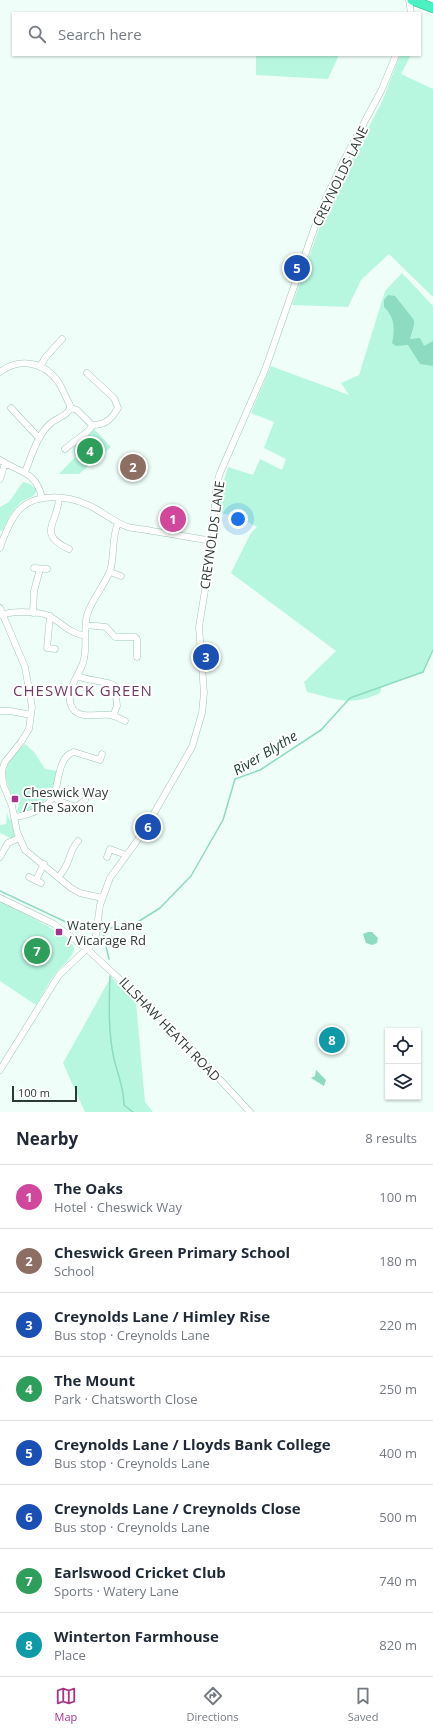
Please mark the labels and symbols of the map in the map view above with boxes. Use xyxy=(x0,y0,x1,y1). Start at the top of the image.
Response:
street label: CREYNOLDS LANE xyxy=(308,123,372,229)
pin: 5 xyxy=(284,253,310,283)
pin: 4 xyxy=(77,436,103,466)
pin: 2 xyxy=(120,452,146,482)
street label: CREYNOLDS LANE xyxy=(195,480,229,590)
pin: 1 xyxy=(160,504,186,534)
your location xyxy=(228,509,248,529)
pin: 3 xyxy=(193,642,219,672)
district label: CHESWICK GREEN xyxy=(13,680,153,700)
water label: River Blythe xyxy=(229,726,301,779)
place label: Cheswick Way / The Saxon xyxy=(23,783,109,816)
marker: Cheswick Way / The Saxon xyxy=(10,794,20,804)
pin: 6 xyxy=(135,812,161,842)
place label: Watery Lane / Vicarage Rd xyxy=(67,916,146,949)
marker: Watery Lane / Vicarage Rd xyxy=(54,927,64,937)
pin: 7 xyxy=(24,936,50,966)
street label: ILLSHAW HEATH ROAD xyxy=(115,973,225,1085)
pin: 8 xyxy=(319,1025,345,1055)
scale bar xyxy=(12,1084,77,1103)

